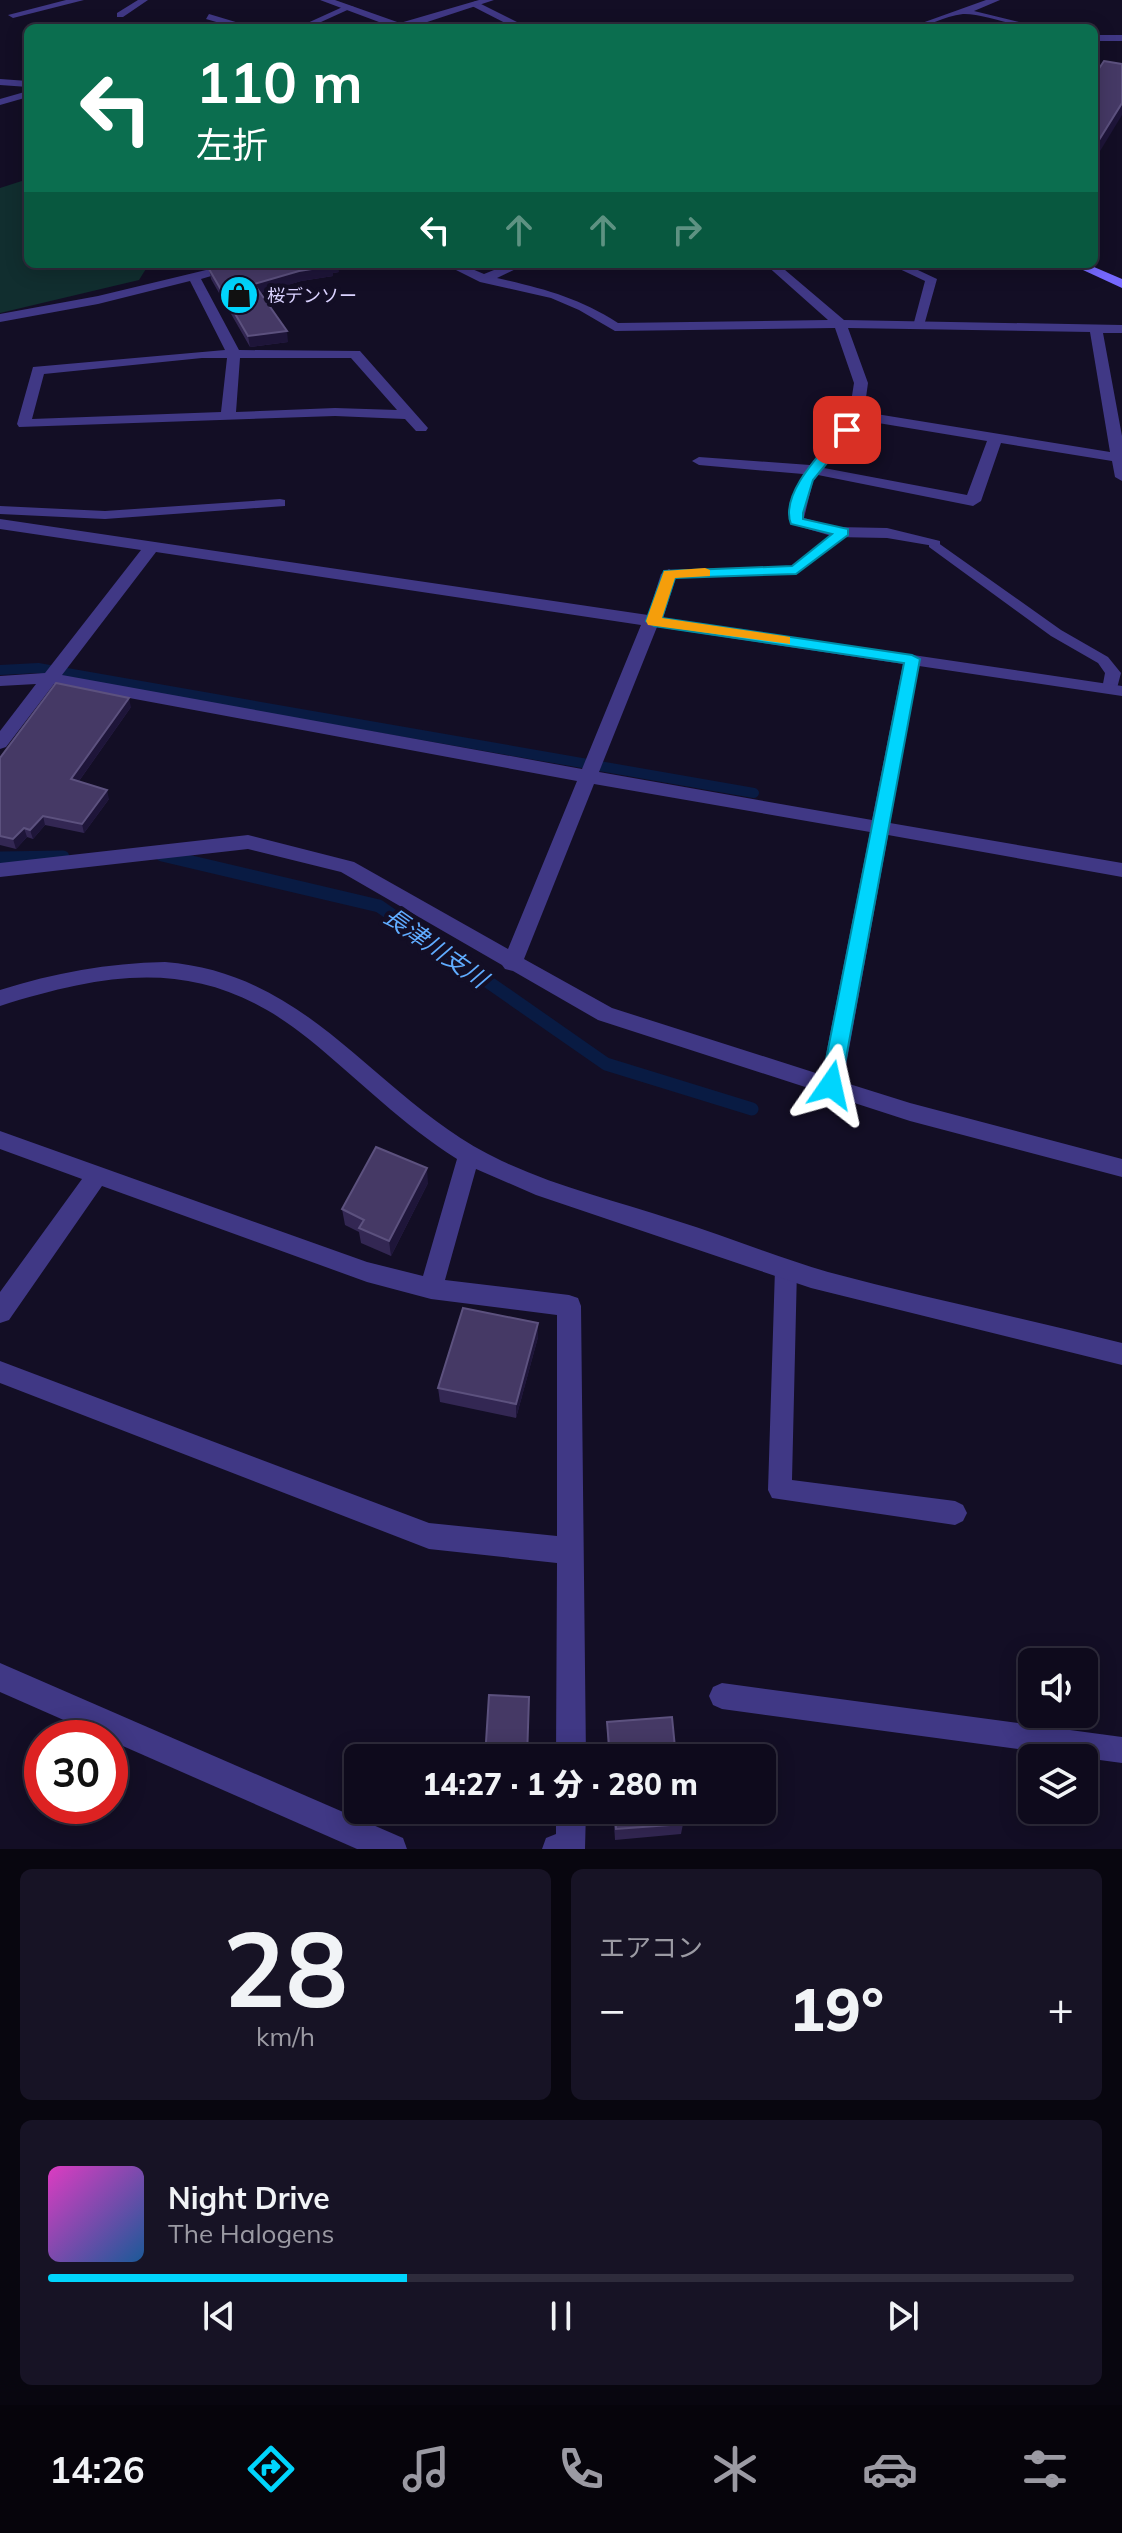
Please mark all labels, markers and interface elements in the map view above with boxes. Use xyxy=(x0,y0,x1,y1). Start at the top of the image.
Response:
text: 110 m xyxy=(196,47,363,117)
icon: left xyxy=(64,56,168,160)
text: 左折 xyxy=(196,122,268,167)
icon: left xyxy=(413,208,457,252)
icon: ahead xyxy=(497,208,541,252)
icon: ahead xyxy=(581,208,625,252)
icon: right xyxy=(665,208,709,252)
shop icon: 桜デンソー xyxy=(218,274,260,316)
place label: 桜デンソー xyxy=(267,284,357,307)
pin xyxy=(813,396,881,464)
icon: arrive xyxy=(825,408,869,452)
water label: 長津川支川 xyxy=(378,900,496,995)
position arrow xyxy=(789,1043,873,1127)
map controls xyxy=(1018,1648,1098,1824)
button: sound xyxy=(1018,1648,1098,1728)
speed limit sign: 30 xyxy=(24,1720,128,1824)
button: layers xyxy=(1018,1744,1098,1824)
text: 14:27 · 1 分 · 280 m xyxy=(422,1765,698,1803)
text: 28 xyxy=(223,1902,348,2033)
text: エアコン xyxy=(599,1931,703,1964)
text: 19° xyxy=(789,1971,884,2046)
text: − xyxy=(599,1981,625,2036)
text: + xyxy=(1048,1981,1074,2036)
text: km/h xyxy=(256,2020,315,2053)
text: Night Drive xyxy=(168,2179,330,2217)
text: The Halogens xyxy=(168,2217,334,2250)
icon: previous xyxy=(197,2294,241,2338)
icon: pause xyxy=(539,2294,583,2338)
icon: next xyxy=(881,2294,925,2338)
icon: directions xyxy=(243,2441,299,2497)
icon: music xyxy=(398,2441,454,2497)
icon: phone xyxy=(553,2441,609,2497)
icon: climate xyxy=(707,2441,763,2497)
icon: car xyxy=(862,2441,918,2497)
icon: filters xyxy=(1017,2441,1073,2497)
text: 14:26 xyxy=(49,2447,145,2492)

